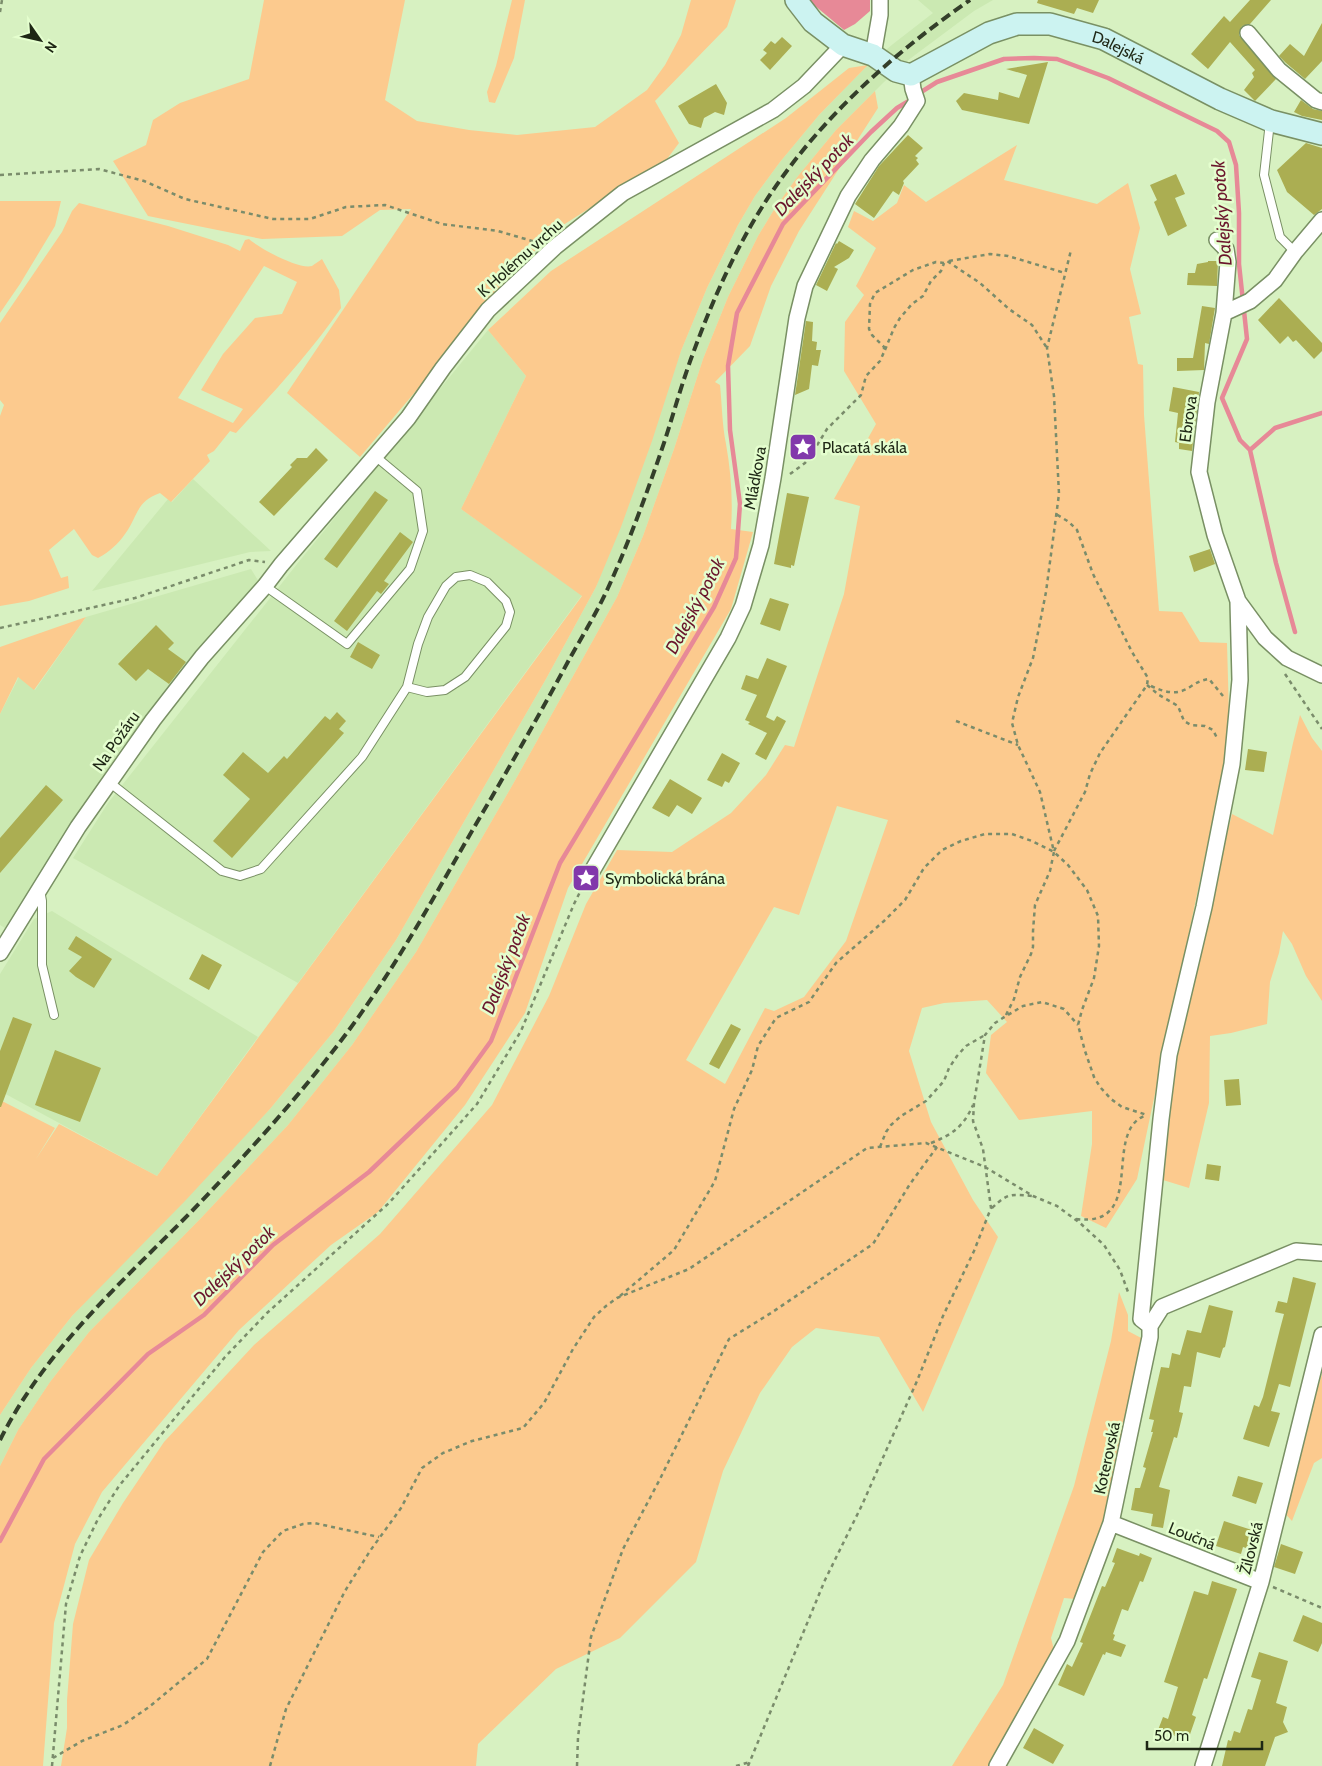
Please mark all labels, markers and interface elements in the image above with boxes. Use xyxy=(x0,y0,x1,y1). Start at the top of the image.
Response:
north arrow xyxy=(15,15,65,65)
street label: Dalejská xyxy=(1090,27,1148,68)
text: N xyxy=(41,38,61,56)
water label: Dalejský potok xyxy=(769,129,859,221)
water label: Dalejský potok xyxy=(1207,158,1237,266)
street label: K Holému vrchu xyxy=(474,215,566,301)
street label: Ebrova xyxy=(1175,394,1201,443)
place icon: Placatá skála xyxy=(788,432,818,462)
place label: Placatá skála xyxy=(822,438,907,457)
street label: Mládkova xyxy=(740,444,770,511)
water label: Dalejský potok xyxy=(661,553,730,658)
street label: Na Požáru xyxy=(89,707,143,775)
place icon: Symbolická brána xyxy=(571,863,601,893)
place label: Symbolická brána xyxy=(605,869,725,888)
water label: Dalejský potok xyxy=(477,910,536,1017)
water label: Dalejský potok xyxy=(188,1221,280,1311)
street label: Koterovská xyxy=(1090,1420,1124,1496)
street label: Loučná xyxy=(1166,1518,1219,1554)
street label: Žilovská xyxy=(1235,1519,1267,1576)
scale bar xyxy=(1147,1718,1262,1750)
text: 50 m xyxy=(1154,1727,1189,1745)

